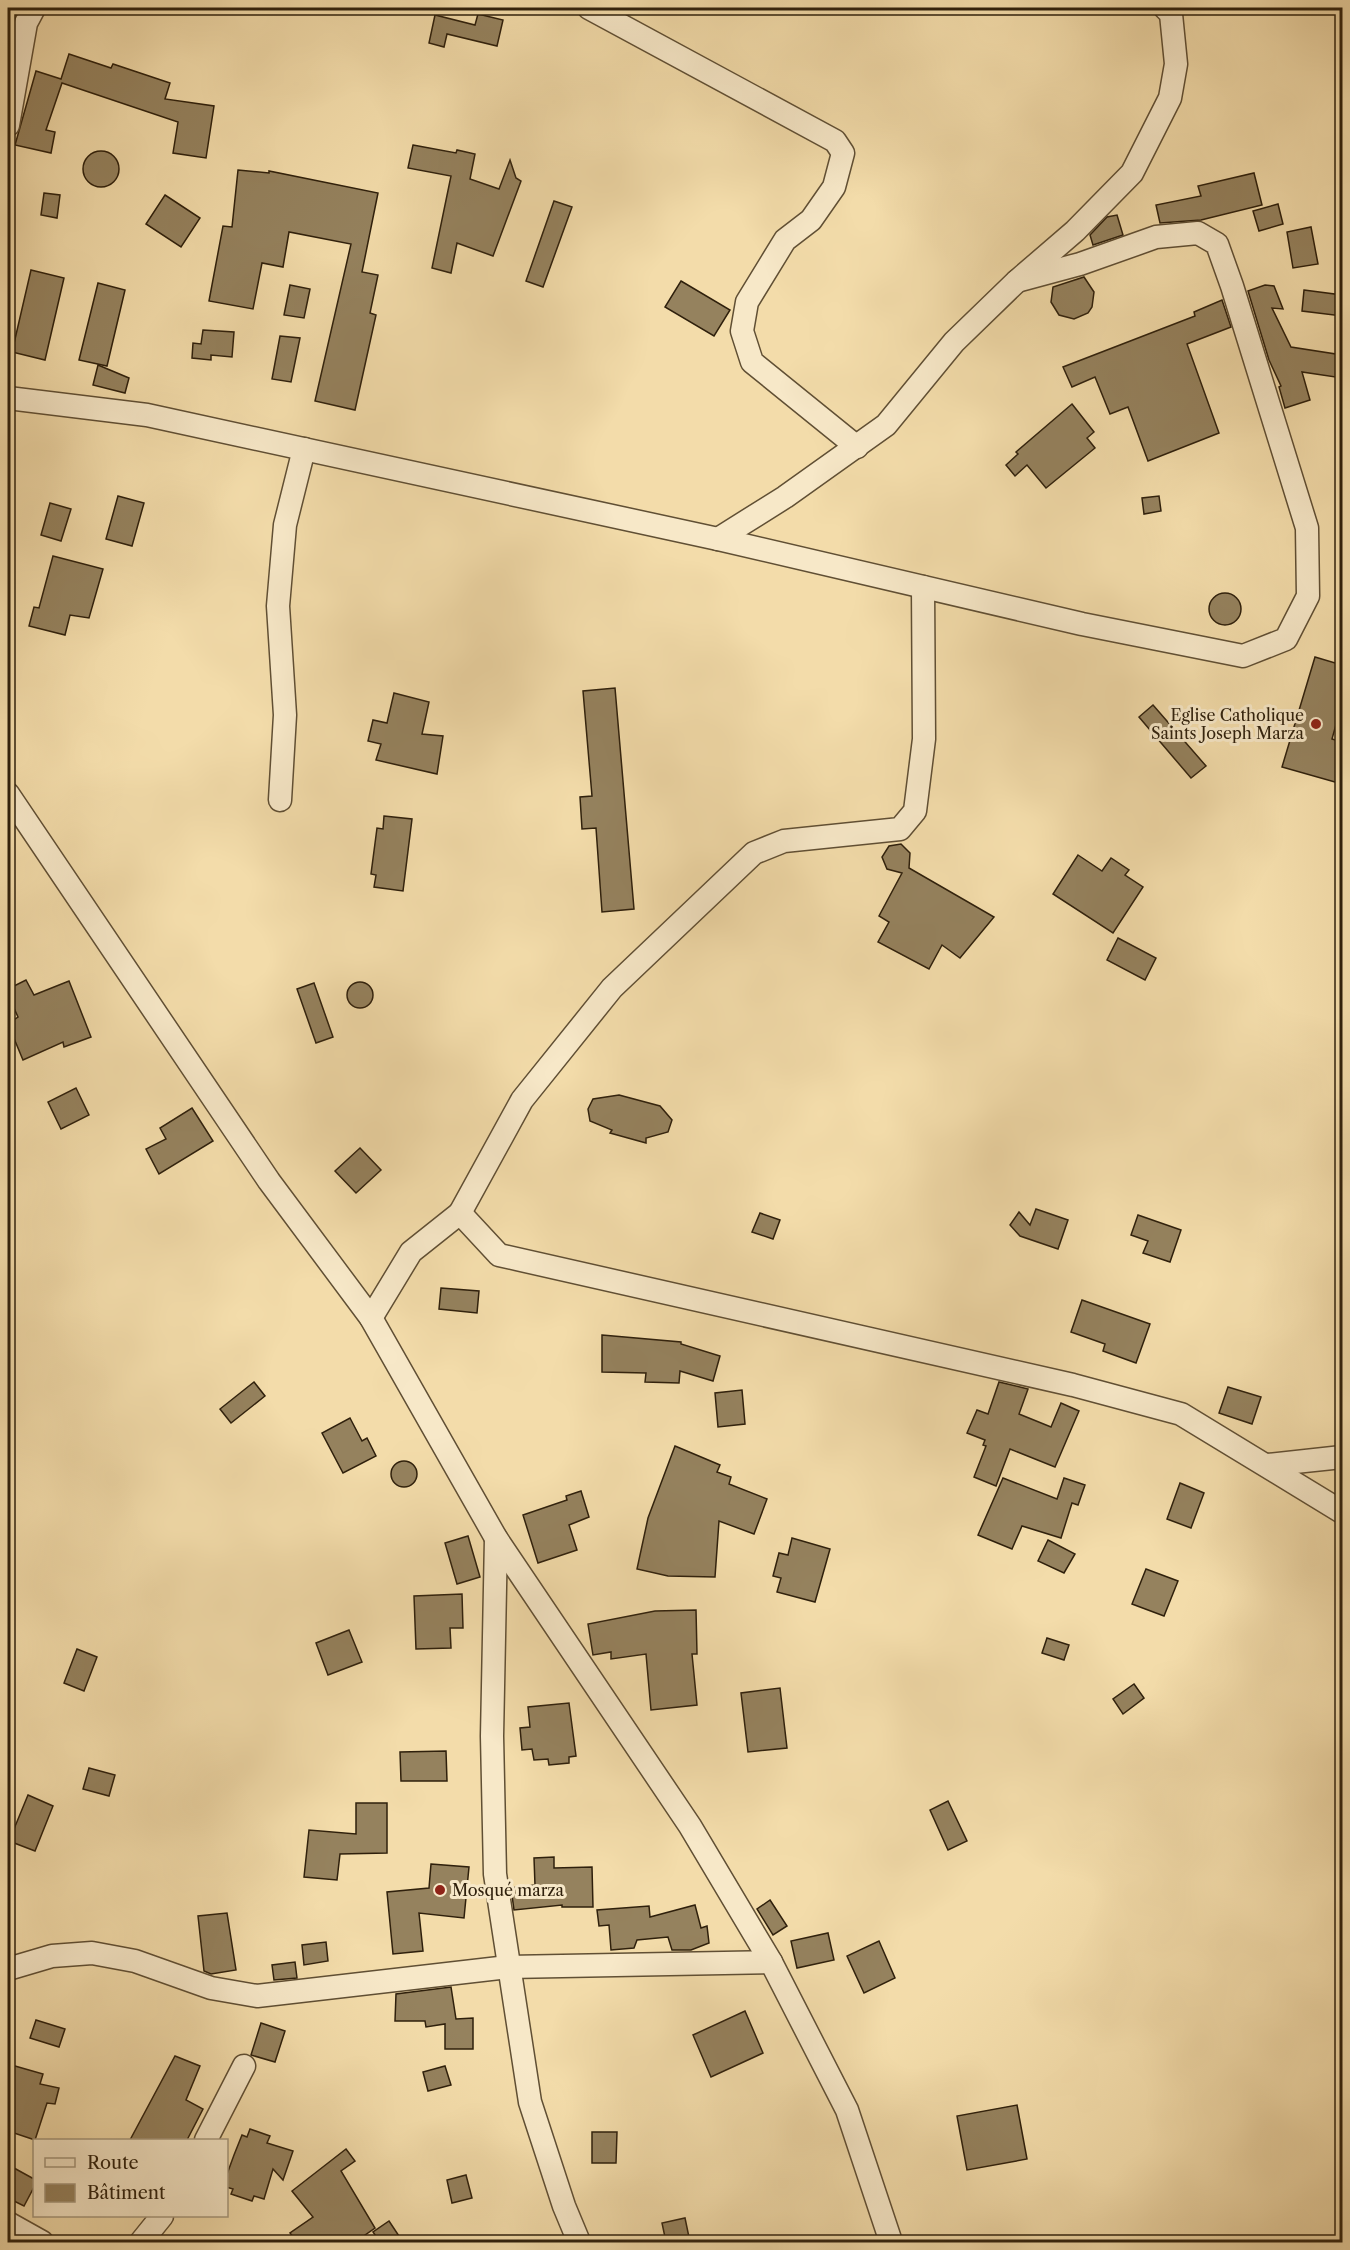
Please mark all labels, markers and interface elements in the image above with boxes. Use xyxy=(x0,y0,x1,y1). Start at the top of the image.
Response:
place label: Eglise Catholique Saints Joseph Marza xyxy=(1151,705,1305,743)
marker: Eglise Catholique Saints Joseph Marza xyxy=(1309,717,1323,731)
place label: Mosqué marza xyxy=(452,1880,565,1900)
marker: Mosqué marza xyxy=(433,1883,447,1897)
legend xyxy=(33,2139,228,2217)
text: Route xyxy=(87,2152,139,2174)
text: Bâtiment xyxy=(87,2182,166,2204)

